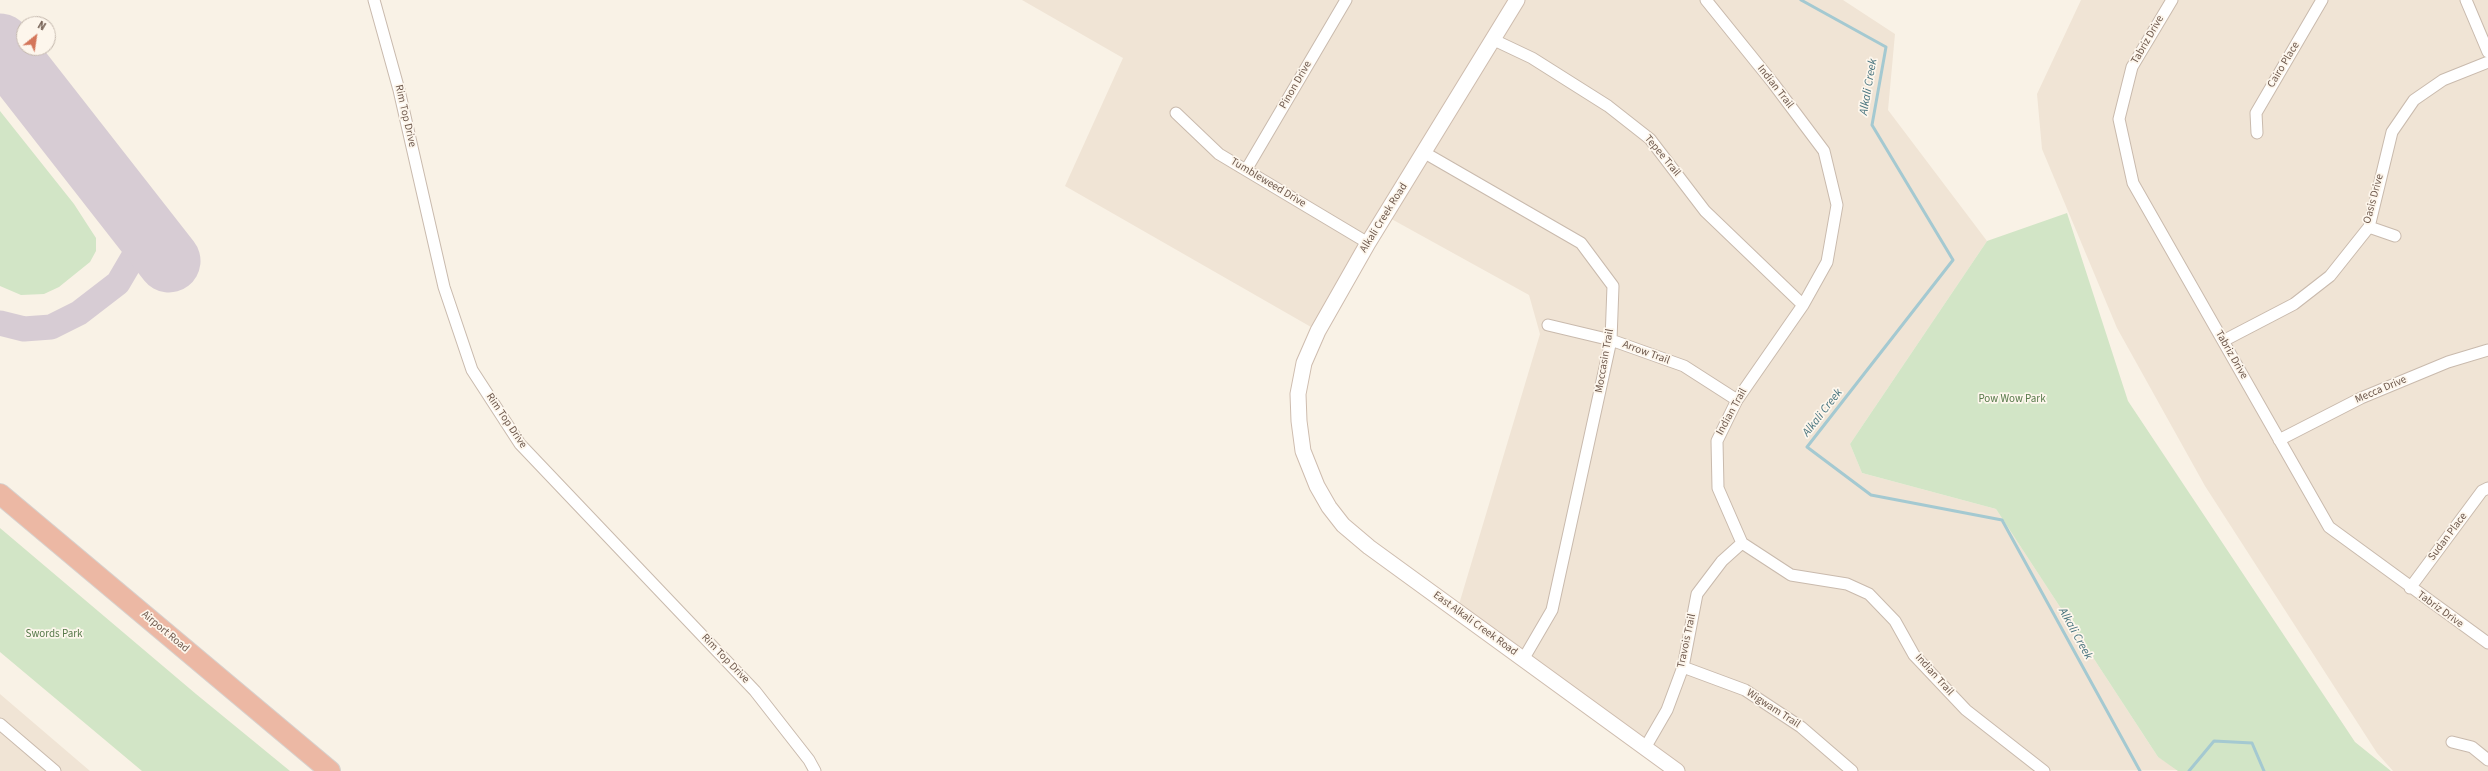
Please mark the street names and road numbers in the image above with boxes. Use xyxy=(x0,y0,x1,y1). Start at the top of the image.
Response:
street label: Tabriz Drive xyxy=(2129,13,2167,67)
street label: Cairo Place xyxy=(2265,40,2303,90)
street label: Pinon Drive xyxy=(1277,59,1315,111)
street label: Indian Trail xyxy=(1754,63,1796,111)
street label: Rim Top Drive xyxy=(391,84,419,148)
street label: Tepee Trail xyxy=(1641,133,1683,179)
street label: Tumbleweed Drive xyxy=(1228,155,1308,211)
street label: Oasis Drive xyxy=(2361,173,2387,225)
street label: Alkali Creek Road xyxy=(1357,181,1411,255)
street label: Moccasin Trail xyxy=(1593,328,1617,394)
street label: Tabriz Drive xyxy=(2212,328,2250,382)
street label: Arrow Trail xyxy=(1620,338,1672,368)
street label: Mecca Drive xyxy=(2353,373,2409,407)
street label: Indian Trail xyxy=(1714,386,1750,438)
street label: Rim Top Drive xyxy=(483,391,529,451)
street label: Sudan Place xyxy=(2426,510,2470,564)
street label: East Alkali Creek Road xyxy=(1430,589,1520,659)
street label: Tabriz Drive xyxy=(2414,589,2466,631)
street label: Airport Road xyxy=(139,608,191,656)
street label: Travois Trail xyxy=(1675,613,1699,669)
street label: Rim Top Drive xyxy=(698,632,752,686)
street label: Indian Trail xyxy=(1912,651,1956,699)
street label: Wigwam Trail xyxy=(1744,687,1802,731)

